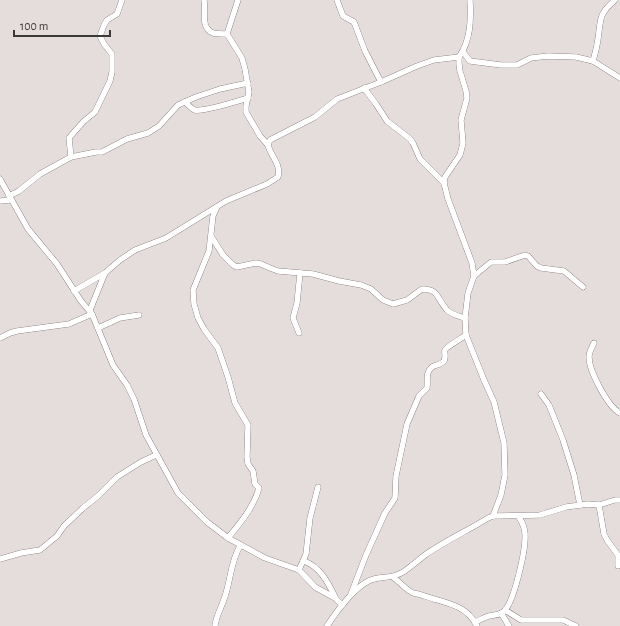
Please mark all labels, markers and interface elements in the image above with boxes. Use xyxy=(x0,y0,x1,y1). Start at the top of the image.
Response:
scale bar xyxy=(14,12,110,38)
text: 100 m xyxy=(20,20,48,32)

